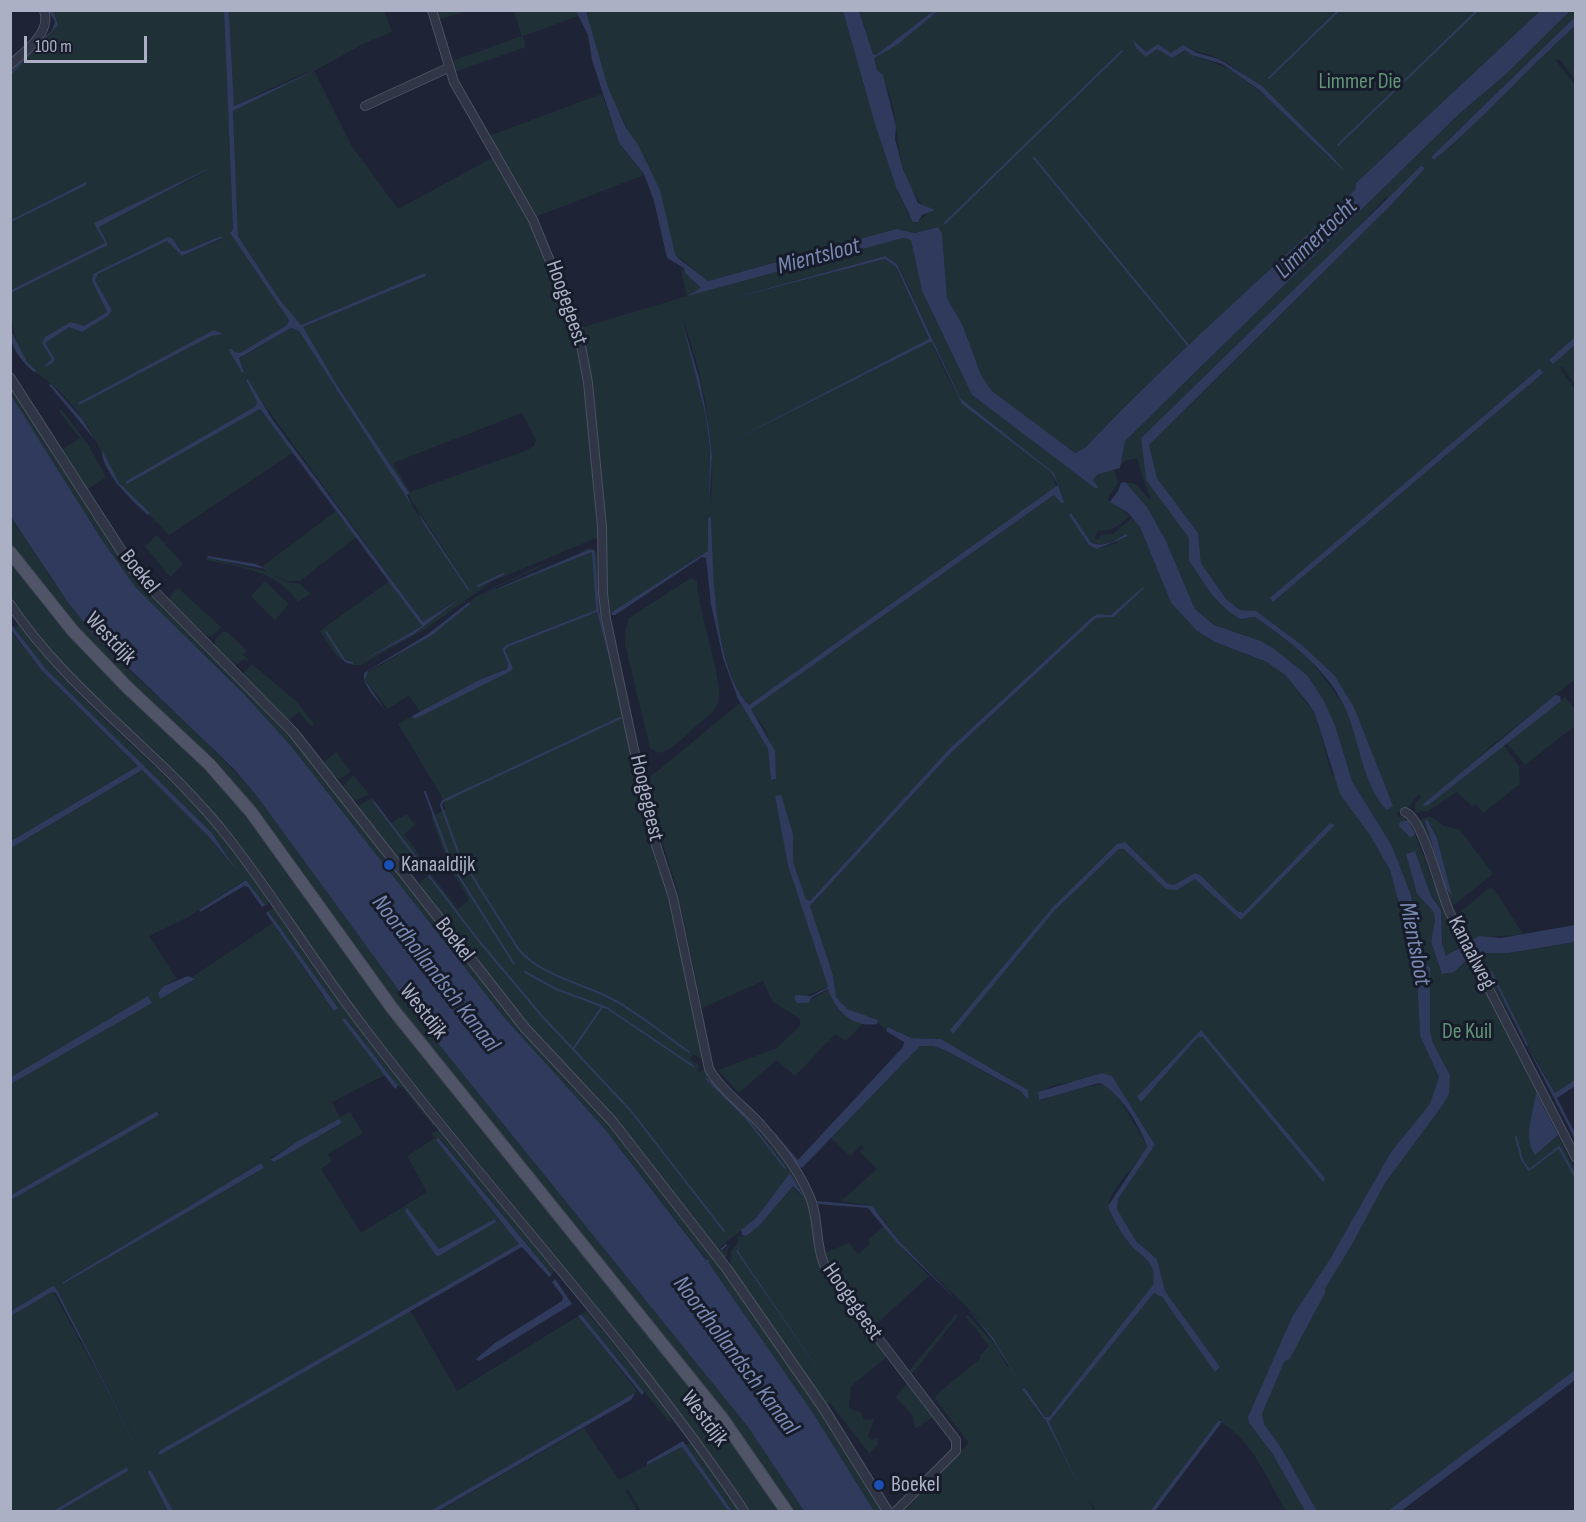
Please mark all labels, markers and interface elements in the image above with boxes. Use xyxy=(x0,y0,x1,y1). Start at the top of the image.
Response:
scale bar xyxy=(27,24,150,62)
text: 100 m xyxy=(35,36,72,57)
park label: Limmer Die xyxy=(1319,69,1401,95)
water label: Limmertocht xyxy=(1270,193,1364,285)
water label: Mientsloot xyxy=(775,232,863,282)
street label: Hoogegeest xyxy=(539,257,593,349)
street label: Boekel xyxy=(113,545,165,599)
street label: Westdijk xyxy=(79,607,141,671)
street label: Hoogegeest xyxy=(623,752,669,844)
place label: Kanaaldijk xyxy=(401,852,475,878)
marker: Kanaaldijk xyxy=(382,858,396,872)
water label: Noordhollandsch Kanaal xyxy=(365,890,505,1058)
water label: Mientsloot xyxy=(1392,900,1436,988)
street label: Kanaalweg xyxy=(1441,912,1501,994)
street label: Boekel xyxy=(429,913,479,967)
street label: Westdijk xyxy=(393,979,453,1045)
park label: De Kuil xyxy=(1442,1019,1492,1045)
street label: Hoogegeest xyxy=(816,1258,888,1346)
water label: Noordhollandsch Kanaal xyxy=(666,1271,804,1441)
street label: Westdijk xyxy=(675,1386,733,1452)
place label: Boekel xyxy=(891,1472,940,1498)
marker: Boekel xyxy=(872,1478,886,1492)

